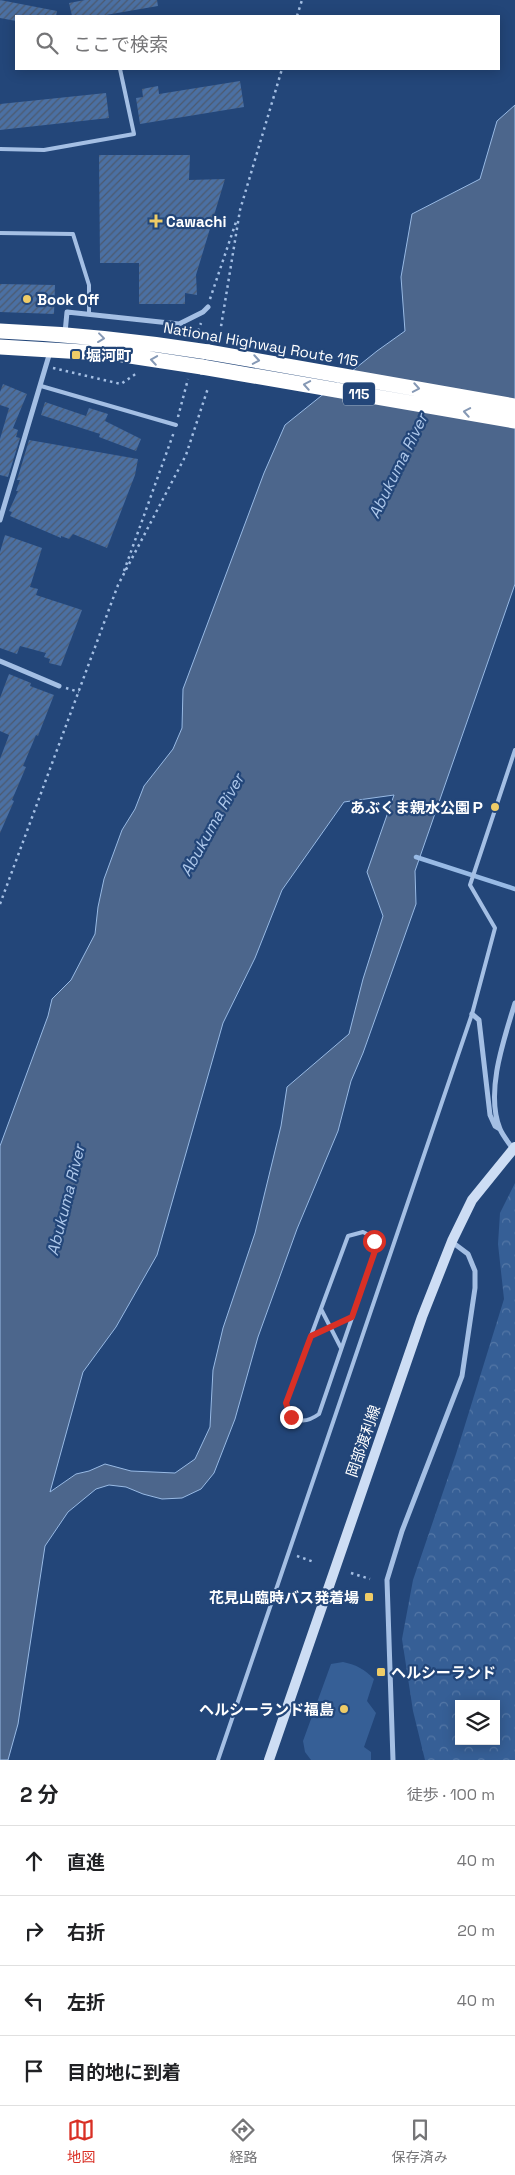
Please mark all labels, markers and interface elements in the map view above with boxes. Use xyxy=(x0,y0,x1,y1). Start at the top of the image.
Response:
search box xyxy=(15,15,500,70)
icon: search xyxy=(33,29,61,57)
text: ここで検索 xyxy=(73,32,168,57)
place label: Cawachi xyxy=(166,212,227,231)
marker: Cawachi xyxy=(150,215,162,227)
place label: Book Off xyxy=(37,290,100,309)
marker: Book Off xyxy=(21,293,33,305)
street label: National Highway Route 115 xyxy=(162,317,360,371)
one-way arrow xyxy=(97,332,105,343)
place label: 堀河町 xyxy=(86,346,131,365)
marker: 堀河町 xyxy=(70,349,82,361)
one-way arrow xyxy=(150,355,158,365)
one-way arrow xyxy=(251,355,260,365)
one-way arrow xyxy=(302,380,311,390)
road number: 115 xyxy=(343,382,375,406)
one-way arrow xyxy=(411,383,420,393)
one-way arrow xyxy=(463,408,471,418)
water label: Abukuma River xyxy=(364,409,433,522)
water label: Abukuma River xyxy=(175,769,250,880)
place label: あぶくま親水公園Ｐ xyxy=(350,798,485,817)
marker: あぶくま親水公園Ｐ xyxy=(489,801,501,813)
water label: Abukuma River xyxy=(42,1141,90,1258)
route start xyxy=(363,1230,386,1253)
street label: 岡部渡利線 xyxy=(342,1402,384,1480)
route end xyxy=(280,1406,303,1429)
place label: 花見山臨時バス発着場 xyxy=(209,1588,359,1607)
marker: 花見山臨時バス発着場 xyxy=(363,1591,375,1603)
place label: ヘルシーランド xyxy=(391,1663,496,1682)
marker: ヘルシーランド xyxy=(375,1666,387,1678)
place label: ヘルシーランド福島 xyxy=(199,1700,334,1719)
map controls xyxy=(455,1700,500,1745)
button: layers xyxy=(455,1700,500,1745)
marker: ヘルシーランド福島 xyxy=(338,1703,350,1715)
text: 2 分 xyxy=(20,1781,59,1808)
text: 徒歩 · 100 m xyxy=(407,1784,495,1805)
icon: ahead xyxy=(20,1847,48,1875)
text: 直進 xyxy=(67,1850,105,1875)
text: 40 m xyxy=(457,1850,495,1871)
icon: right xyxy=(20,1917,48,1945)
text: 右折 xyxy=(67,1920,105,1945)
text: 20 m xyxy=(457,1920,495,1941)
icon: left xyxy=(20,1987,48,2015)
text: 左折 xyxy=(67,1990,105,2015)
text: 40 m xyxy=(457,1990,495,2011)
icon: arrive xyxy=(20,2057,48,2085)
text: 目的地に到着 xyxy=(67,2060,181,2085)
tab: 地図 xyxy=(67,2116,95,2166)
tab: 経路 xyxy=(229,2116,257,2166)
tab: 保存済み xyxy=(392,2116,448,2166)

